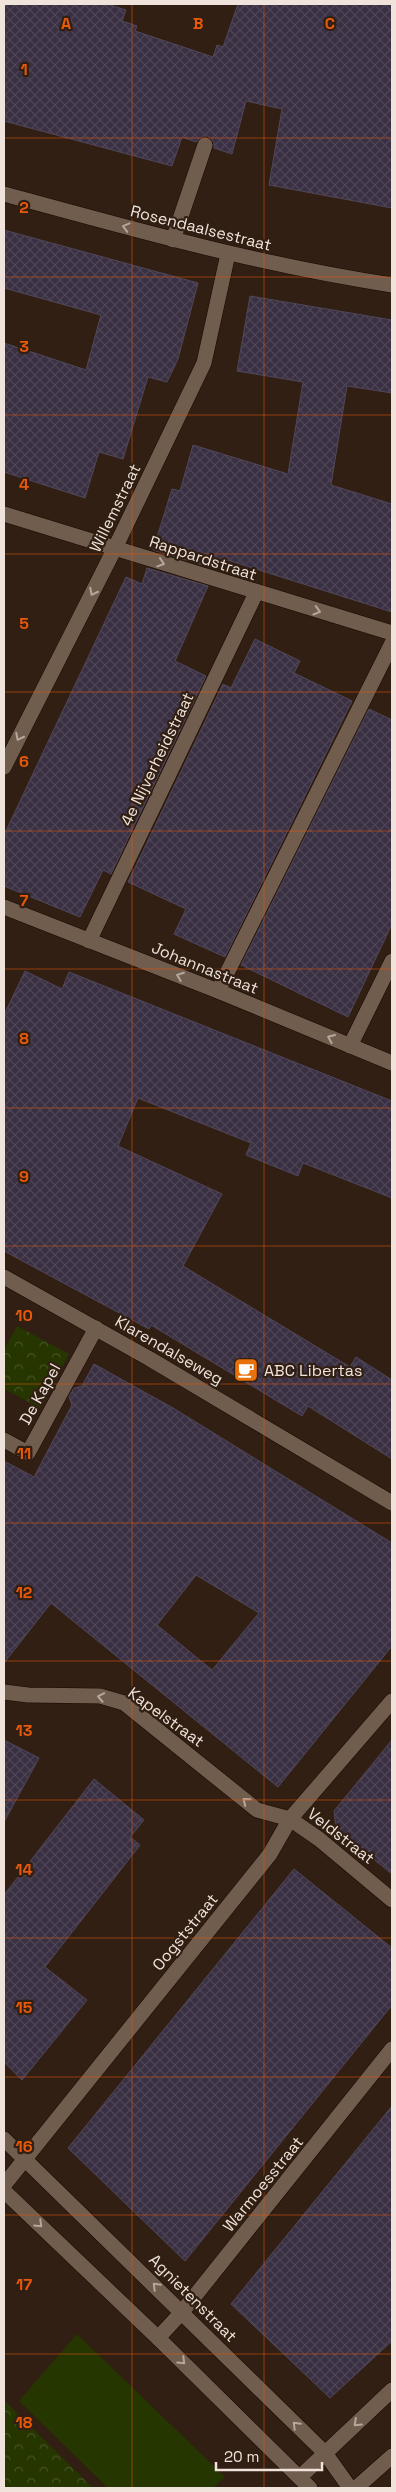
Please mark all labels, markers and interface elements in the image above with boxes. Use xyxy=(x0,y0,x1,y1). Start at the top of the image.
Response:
text: A xyxy=(61,13,71,34)
text: B xyxy=(193,13,203,34)
text: C xyxy=(325,13,335,34)
text: 1 xyxy=(20,59,28,80)
text: 2 xyxy=(19,197,29,218)
street label: Rosendaalsestraat xyxy=(128,200,274,256)
one-way arrow xyxy=(123,223,131,233)
text: 3 xyxy=(19,336,29,357)
street label: Willemstraat xyxy=(85,460,145,556)
text: 4 xyxy=(19,474,29,495)
street label: Rappardstraat xyxy=(147,531,259,585)
one-way arrow xyxy=(157,557,165,567)
one-way arrow xyxy=(89,587,99,596)
one-way arrow xyxy=(312,605,320,615)
text: 5 xyxy=(19,613,29,634)
street label: 4e Nijverheidstraat xyxy=(116,689,198,829)
one-way arrow xyxy=(15,731,25,740)
text: 6 xyxy=(19,751,29,772)
text: 7 xyxy=(20,890,29,911)
street label: Johannastraat xyxy=(149,937,261,999)
one-way arrow xyxy=(177,972,185,982)
text: 8 xyxy=(19,1028,29,1049)
one-way arrow xyxy=(327,1033,336,1044)
text: 9 xyxy=(19,1166,29,1187)
text: 10 xyxy=(15,1305,33,1326)
street label: Klarendalseweg xyxy=(111,1311,227,1389)
cafe icon: ABC Libertas xyxy=(233,1357,259,1383)
street label: De Kapel xyxy=(15,1360,65,1428)
place label: ABC Libertas xyxy=(264,1360,362,1381)
text: 11 xyxy=(17,1443,31,1464)
text: 12 xyxy=(16,1582,32,1603)
street label: Kapelstraat xyxy=(124,1682,208,1752)
one-way arrow xyxy=(97,1692,106,1703)
text: 13 xyxy=(16,1720,33,1741)
one-way arrow xyxy=(243,1798,252,1806)
street label: Veldstraat xyxy=(303,1803,379,1869)
text: 14 xyxy=(15,1859,33,1880)
street label: Oogststraat xyxy=(148,1889,222,1975)
text: 15 xyxy=(16,1997,33,2018)
street label: Warmoesstraat xyxy=(218,2132,308,2236)
text: 16 xyxy=(15,2136,33,2157)
one-way arrow xyxy=(34,2218,43,2227)
street label: Agnietenstraat xyxy=(144,2249,242,2347)
text: 17 xyxy=(16,2274,32,2295)
one-way arrow xyxy=(153,2283,162,2292)
one-way arrow xyxy=(176,2355,185,2364)
text: 18 xyxy=(16,2412,33,2433)
one-way arrow xyxy=(353,2417,362,2426)
one-way arrow xyxy=(293,2422,302,2431)
scale bar xyxy=(216,2440,322,2472)
text: 20 m xyxy=(224,2447,259,2466)

